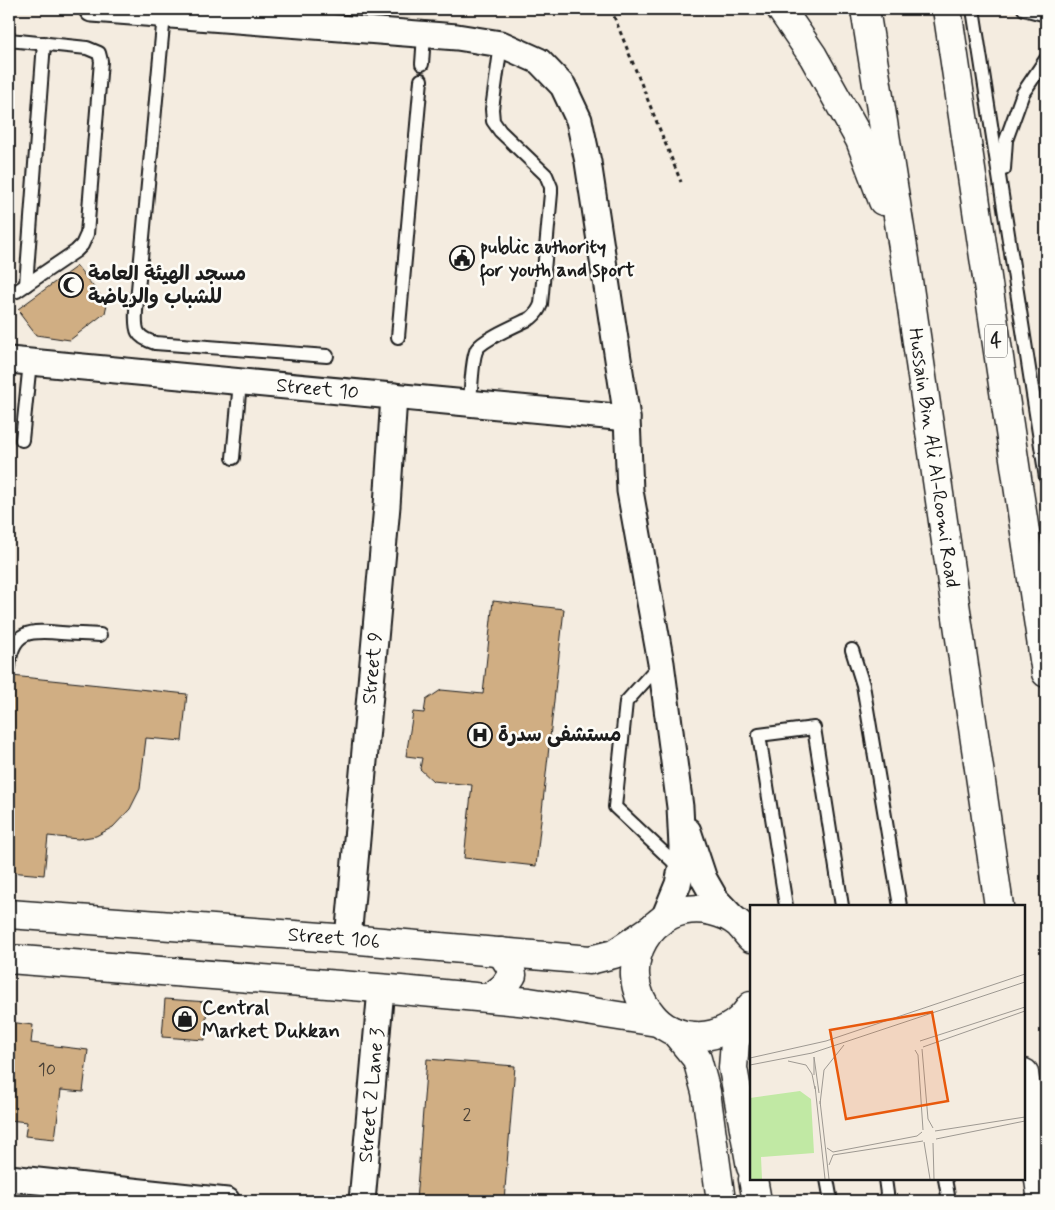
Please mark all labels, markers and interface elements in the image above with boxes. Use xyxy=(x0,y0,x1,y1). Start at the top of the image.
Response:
place label: public authority for youth and sport xyxy=(479,234,635,286)
public building icon: public authority for youth and sport xyxy=(449,245,475,271)
place label: مسجد الهيئة العامة للشباب والرياضة xyxy=(88,261,246,311)
mosque icon: مسجد الهيئة العامة للشباب والرياضة xyxy=(58,272,84,298)
road number: 4 xyxy=(985,324,1007,358)
street label: Hussain Bin Ali Al-Roomi Road xyxy=(902,326,966,590)
street label: Street 10 xyxy=(275,372,360,406)
street label: Street 9 xyxy=(356,631,389,705)
hospital icon: مستشفى سدرة xyxy=(467,722,493,748)
place label: مستشفى سدرة xyxy=(498,722,621,749)
inset map xyxy=(750,905,1025,1180)
street label: Street 106 xyxy=(287,921,381,955)
place label: Central Market Dukkan xyxy=(202,995,340,1045)
shop icon: Central Market Dukkan xyxy=(172,1006,198,1032)
street label: Street 2 Lane 3 xyxy=(352,1027,391,1164)
house number: 10 xyxy=(38,1058,56,1082)
house number: 2 xyxy=(463,1103,472,1127)

